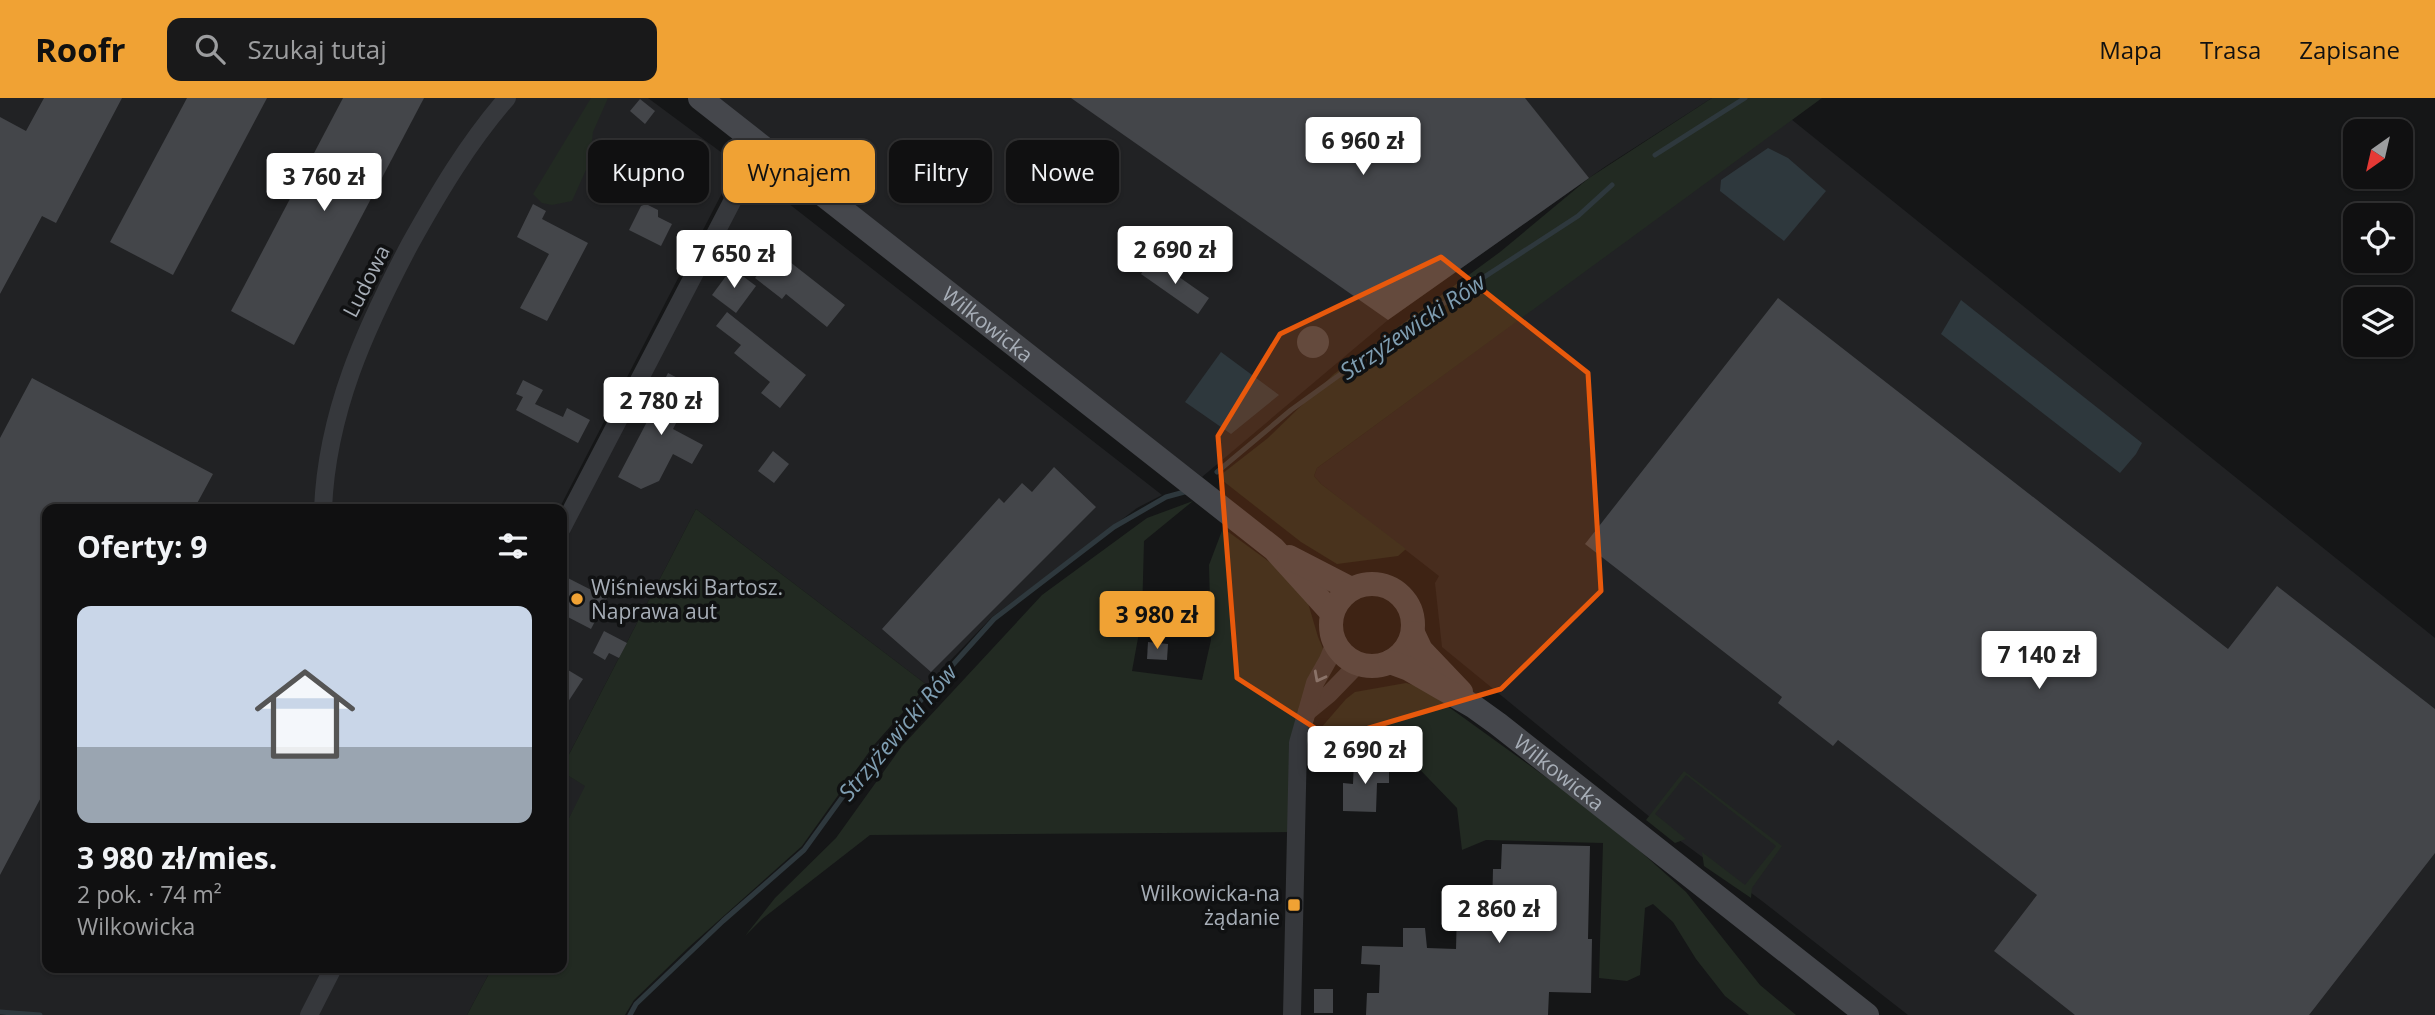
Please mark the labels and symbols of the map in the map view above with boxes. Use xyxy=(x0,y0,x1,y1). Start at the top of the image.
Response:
pin: 6 960 zł xyxy=(1291,118,1435,177)
north arrow xyxy=(2343,119,2413,189)
pin: 3 760 zł xyxy=(252,153,396,213)
pin: 2 690 zł xyxy=(1103,226,1247,286)
pin: 7 650 zł xyxy=(662,230,806,290)
street label: Ludowa xyxy=(336,240,396,322)
water label: Strzyżewicki Rów xyxy=(1333,265,1492,387)
street label: Wilkowicka xyxy=(937,280,1039,369)
pin: 2 780 zł xyxy=(589,378,733,437)
place label: Wiśniewski Bartosz. Naprawa aut xyxy=(591,573,783,625)
marker: Wiśniewski Bartosz. Naprawa aut xyxy=(569,591,585,607)
pin: 3 980 zł xyxy=(1085,592,1229,651)
pin: 7 140 zł xyxy=(1967,632,2111,691)
water label: Strzyżewicki Rów xyxy=(830,656,965,807)
one-way arrow xyxy=(1314,670,1328,682)
pin: 2 690 zł xyxy=(1293,726,1437,786)
street label: Wilkowicka xyxy=(1508,728,1610,817)
place label: Wilkowicka-na żądanie xyxy=(1141,879,1280,931)
pin: 2 860 zł xyxy=(1427,886,1571,945)
marker: Wilkowicka-na żądanie xyxy=(1286,897,1302,913)

